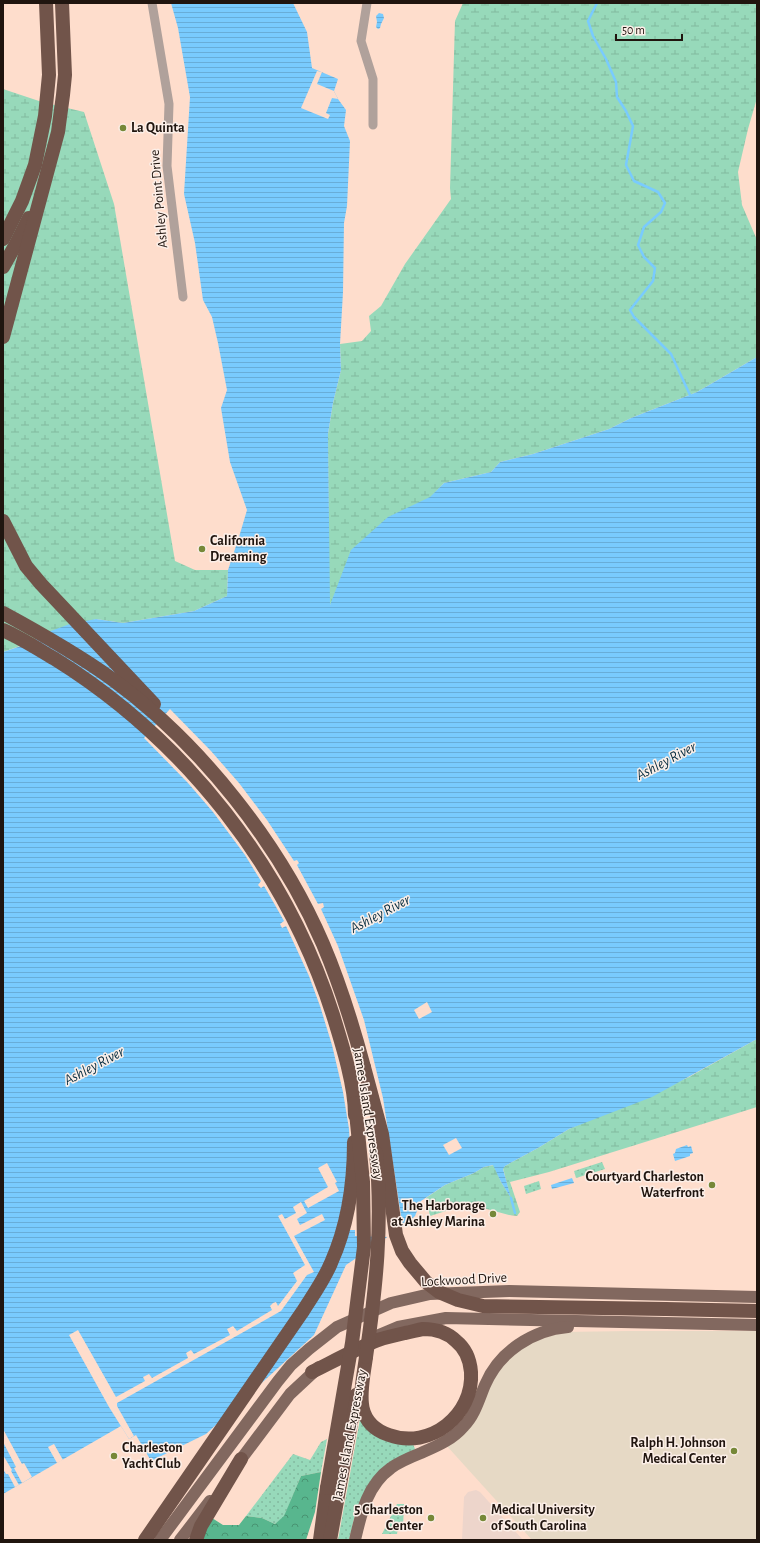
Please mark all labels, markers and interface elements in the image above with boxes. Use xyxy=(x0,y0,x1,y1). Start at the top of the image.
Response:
scale bar xyxy=(616,16,682,42)
text: 50 m xyxy=(622,24,645,36)
place label: La Quinta xyxy=(131,121,185,135)
marker: La Quinta xyxy=(118,123,128,133)
street label: Ashley Point Drive xyxy=(148,149,170,249)
place label: California Dreaming xyxy=(210,534,268,564)
marker: California Dreaming xyxy=(197,544,207,554)
water label: Ashley River xyxy=(633,739,699,783)
water label: Ashley River xyxy=(347,892,413,936)
water label: Ashley River xyxy=(61,1044,127,1088)
street label: James Island Expressway xyxy=(351,1047,385,1181)
place label: Courtyard Charleston Waterfront xyxy=(585,1170,704,1200)
marker: Courtyard Charleston Waterfront xyxy=(707,1180,717,1190)
place label: The Harborage at Ashley Marina xyxy=(391,1199,485,1229)
marker: The Harborage at Ashley Marina xyxy=(488,1209,498,1219)
street label: Lockwood Drive xyxy=(421,1271,507,1289)
street label: James Island Expressway xyxy=(330,1368,370,1502)
place label: Ralph H. Johnson Medical Center xyxy=(630,1436,726,1466)
place label: Charleston Yacht Club xyxy=(122,1441,183,1471)
marker: Ralph H. Johnson Medical Center xyxy=(729,1446,739,1456)
marker: Charleston Yacht Club xyxy=(109,1451,119,1461)
place label: 5 Charleston Center xyxy=(354,1503,423,1533)
place label: Medical University of South Carolina xyxy=(491,1503,595,1533)
marker: 5 Charleston Center xyxy=(426,1513,436,1523)
marker: Medical University of South Carolina xyxy=(478,1513,488,1523)

